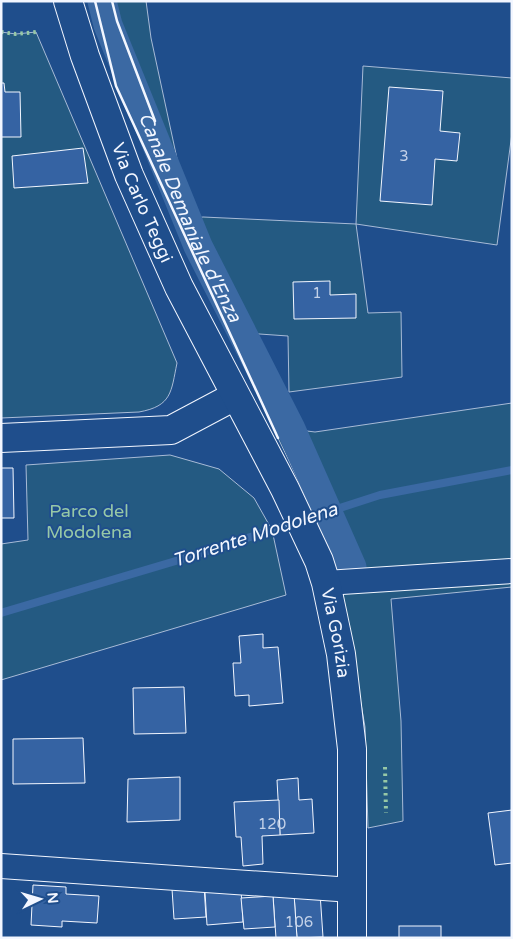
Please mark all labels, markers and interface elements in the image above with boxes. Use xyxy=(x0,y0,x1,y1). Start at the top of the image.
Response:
water label: Canale Demaniale d'Enza xyxy=(134,110,246,327)
street label: Via Carlo Teggi xyxy=(107,140,178,266)
house number: 3 xyxy=(399,147,409,165)
house number: 1 xyxy=(312,284,322,302)
water label: Torrente Modolena xyxy=(170,498,341,572)
park label: Parco del Modolena xyxy=(46,500,132,543)
street label: Via Gorizia xyxy=(316,586,355,679)
house number: 120 xyxy=(258,815,286,833)
north arrow xyxy=(15,874,65,924)
text: N xyxy=(43,892,61,904)
house number: 106 xyxy=(285,913,313,931)

